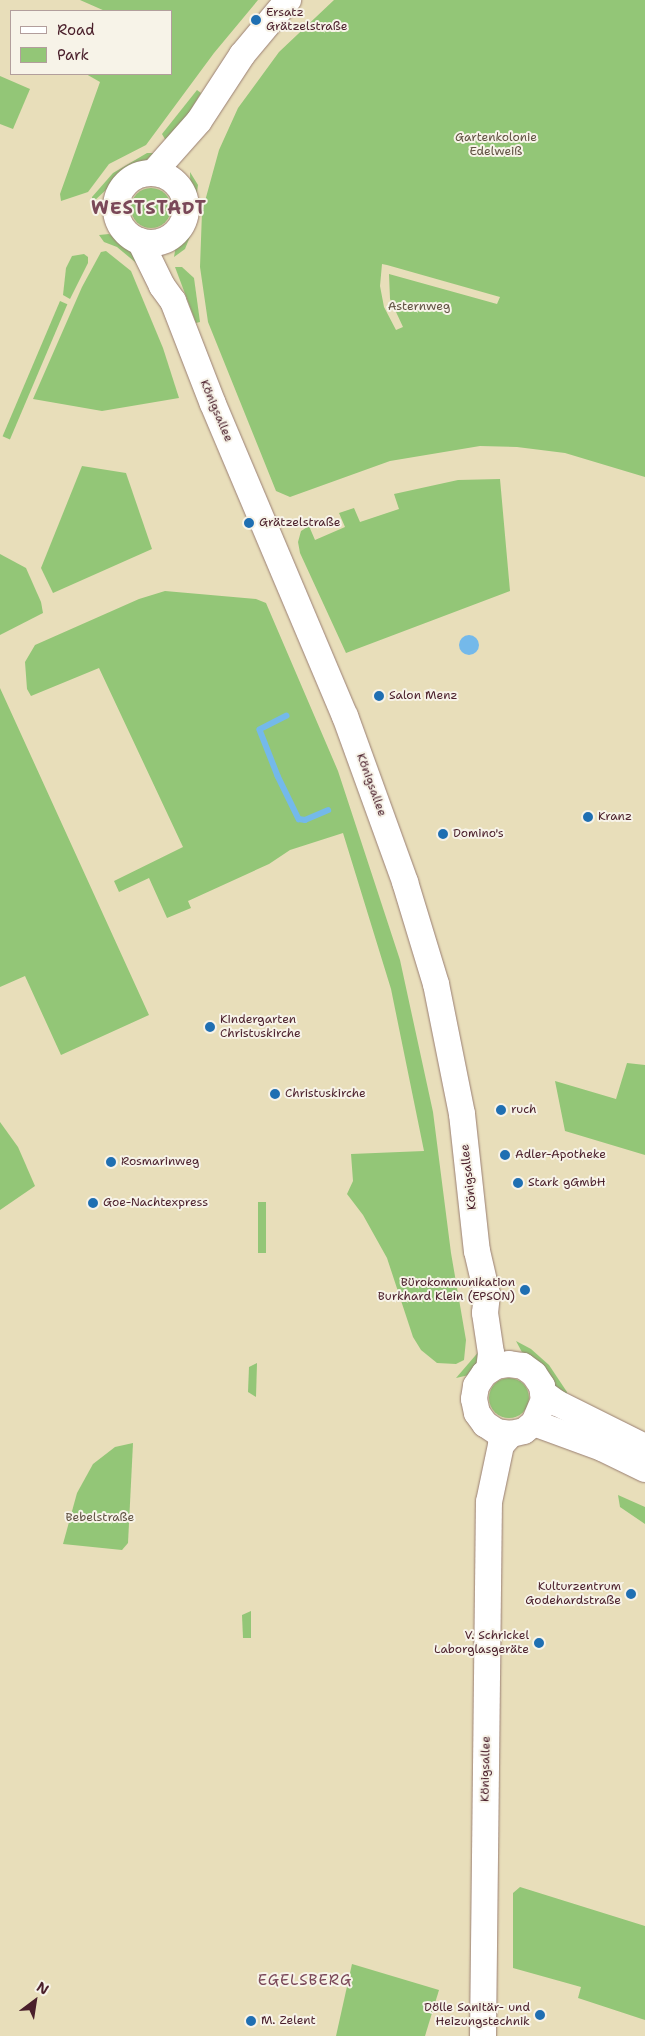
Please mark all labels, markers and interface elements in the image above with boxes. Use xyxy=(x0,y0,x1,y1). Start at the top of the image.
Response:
place label: Ersatz Grätzelstraße xyxy=(266,6,347,34)
legend xyxy=(10,10,172,75)
marker: Ersatz Grätzelstraße xyxy=(250,14,262,26)
text: Road xyxy=(57,20,95,40)
text: Park xyxy=(57,45,89,65)
park label: Gartenkolonie Edelweiß xyxy=(455,131,537,159)
district label: WESTSTADT xyxy=(90,197,208,219)
park label: Asternweg xyxy=(388,300,450,314)
street label: Königsallee xyxy=(196,378,236,444)
place label: Grätzelstraße xyxy=(259,516,340,530)
marker: Grätzelstraße xyxy=(243,517,255,529)
place label: Salon Menz xyxy=(389,689,458,703)
marker: Salon Menz xyxy=(373,690,385,702)
street label: Königsallee xyxy=(353,752,389,818)
place label: Kranz xyxy=(598,810,632,824)
marker: Kranz xyxy=(582,811,594,823)
place label: Domino's xyxy=(453,827,504,841)
marker: Domino's xyxy=(437,828,449,840)
place label: Kindergarten Christuskirche xyxy=(220,1013,301,1041)
marker: Kindergarten Christuskirche xyxy=(204,1021,216,1033)
place label: Christuskirche xyxy=(285,1087,366,1101)
marker: Christuskirche xyxy=(269,1088,281,1100)
place label: ruch xyxy=(511,1103,537,1117)
marker: ruch xyxy=(495,1104,507,1116)
street label: Königsallee xyxy=(458,1143,480,1211)
place label: Adler-Apotheke xyxy=(515,1148,606,1162)
marker: Adler-Apotheke xyxy=(499,1149,511,1161)
place label: Rosmarinweg xyxy=(121,1155,199,1169)
marker: Rosmarinweg xyxy=(105,1156,117,1168)
place label: Stark gGmbH xyxy=(528,1176,606,1190)
marker: Stark gGmbH xyxy=(512,1177,524,1189)
place label: Goe-Nachtexpress xyxy=(103,1196,208,1210)
marker: Goe-Nachtexpress xyxy=(87,1197,99,1209)
place label: Bürokommunikation Burkhard Klein (EPSON) xyxy=(378,1276,515,1304)
marker: Bürokommunikation Burkhard Klein (EPSON) xyxy=(519,1284,531,1296)
park label: Bebelstraße xyxy=(66,1511,134,1525)
place label: Kulturzentrum Godehardstraße xyxy=(525,1580,621,1608)
marker: Kulturzentrum Godehardstraße xyxy=(625,1588,637,1600)
place label: V. Schrickel Laborglasgeräte xyxy=(434,1629,529,1657)
marker: V. Schrickel Laborglasgeräte xyxy=(533,1637,545,1649)
street label: Königsallee xyxy=(478,1736,494,1802)
district label: EGELSBERG xyxy=(257,1972,353,1990)
north arrow xyxy=(10,1976,60,2026)
text: N xyxy=(33,1978,52,1999)
place label: Dölle Sanitär- und Heizungstechnik xyxy=(424,2001,530,2029)
marker: Dölle Sanitär- und Heizungstechnik xyxy=(534,2009,546,2021)
place label: M. Zelent xyxy=(261,2014,316,2028)
marker: M. Zelent xyxy=(245,2015,257,2027)

